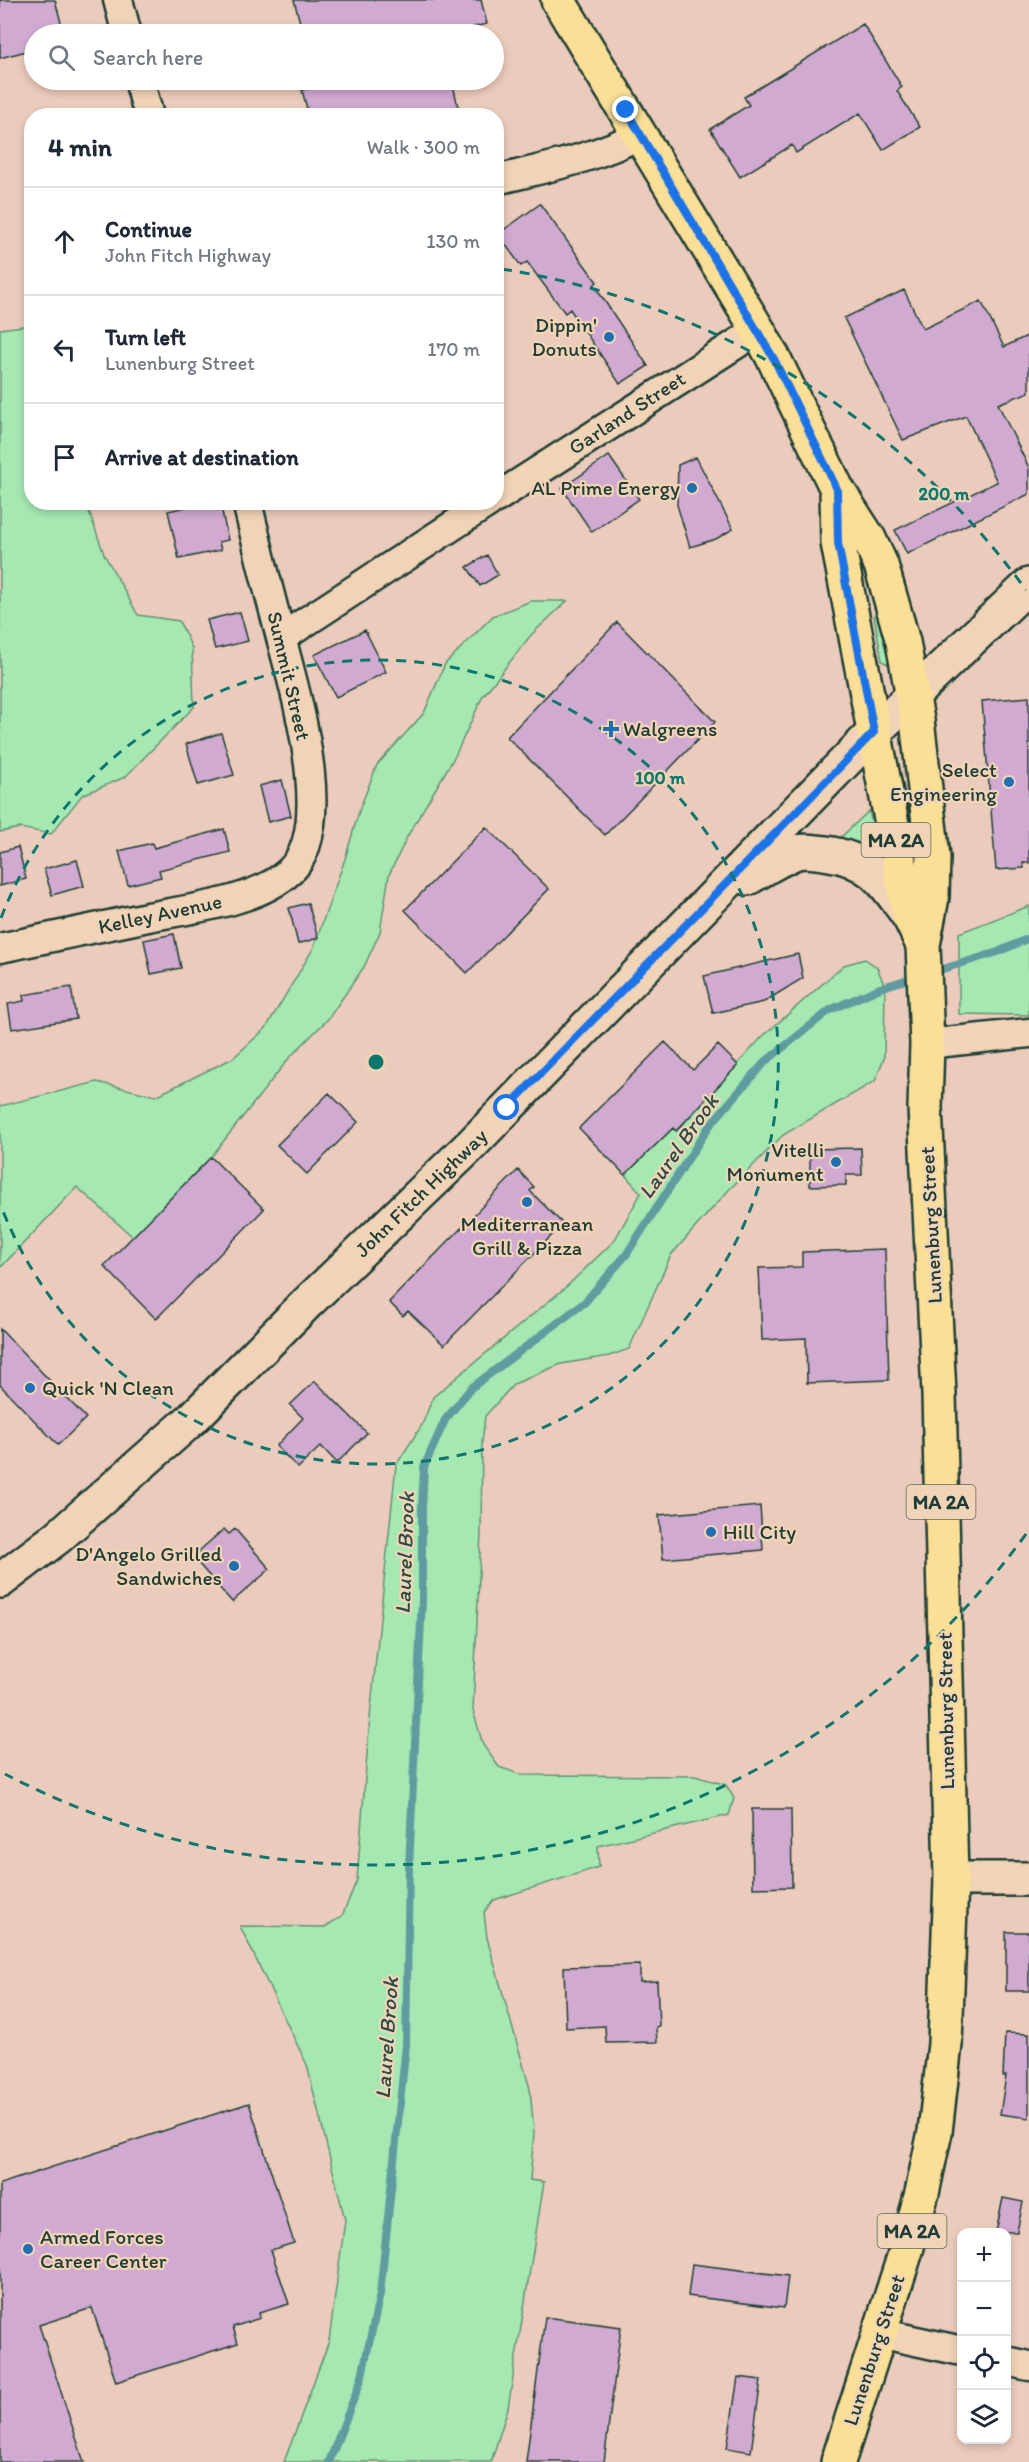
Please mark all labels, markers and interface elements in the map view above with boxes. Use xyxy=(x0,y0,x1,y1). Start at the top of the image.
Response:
search box xyxy=(24,24,504,90)
icon: search xyxy=(45,41,78,74)
text: Search here xyxy=(93,44,203,71)
route end xyxy=(612,96,638,122)
text: 4 min xyxy=(48,131,112,163)
text: Walk · 300 m xyxy=(367,135,480,159)
text: Continue xyxy=(105,216,192,243)
icon: ahead xyxy=(48,225,81,258)
text: 130 m xyxy=(426,229,480,253)
text: John Fitch Highway xyxy=(105,243,271,267)
place label: Dippin' Donuts xyxy=(532,312,597,361)
text: Turn left xyxy=(105,324,186,351)
marker: Dippin' Donuts xyxy=(602,330,616,344)
icon: left xyxy=(48,333,81,366)
text: 170 m xyxy=(427,337,480,361)
text: Lunenburg Street xyxy=(105,351,255,375)
street label: Garland Street xyxy=(564,366,690,460)
icon: arrive xyxy=(48,441,81,474)
text: Arrive at destination xyxy=(105,444,299,471)
place label: AL Prime Energy xyxy=(531,475,680,500)
marker: AL Prime Energy xyxy=(685,481,699,495)
text: 200 m xyxy=(919,483,970,505)
street label: Summit Street xyxy=(263,609,316,743)
place label: Walgreens xyxy=(623,716,717,741)
marker: Walgreens xyxy=(604,722,618,736)
place label: Select Engineering xyxy=(890,757,997,806)
text: 100 m xyxy=(635,767,686,789)
marker: Select Engineering xyxy=(1002,775,1016,789)
road number: MA 2A xyxy=(862,823,930,857)
street label: Kelley Avenue xyxy=(96,888,224,939)
centre of rings xyxy=(366,1052,386,1072)
water label: Laurel Brook xyxy=(632,1087,725,1204)
route start xyxy=(493,1094,519,1120)
street label: John Fitch Highway xyxy=(349,1123,492,1262)
place label: Vitelli Monument xyxy=(727,1137,824,1186)
street label: Lunenburg Street xyxy=(914,1146,947,1304)
marker: Vitelli Monument xyxy=(829,1155,843,1169)
marker: Mediterranean Grill & Pizza xyxy=(520,1195,534,1209)
place label: Mediterranean Grill & Pizza xyxy=(460,1211,594,1260)
place label: Quick 'N Clean xyxy=(42,1375,174,1400)
marker: Quick 'N Clean xyxy=(23,1381,37,1395)
road number: MA 2A xyxy=(906,1485,976,1519)
water label: Laurel Brook xyxy=(389,1490,420,1614)
place label: Hill City xyxy=(723,1519,796,1544)
marker: Hill City xyxy=(704,1525,718,1539)
place label: D'Angelo Grilled Sandwiches xyxy=(75,1541,222,1590)
marker: D'Angelo Grilled Sandwiches xyxy=(227,1559,241,1573)
street label: Lunenburg Street xyxy=(932,1632,959,1790)
water label: Laurel Brook xyxy=(369,1975,404,2100)
road number: MA 2A xyxy=(878,2214,946,2248)
place label: Armed Forces Career Center xyxy=(40,2224,167,2273)
map controls xyxy=(957,2228,1011,2444)
button: + xyxy=(957,2228,1011,2282)
marker: Armed Forces Career Center xyxy=(21,2242,35,2256)
street label: Lunenburg Street xyxy=(837,2271,910,2429)
button: − xyxy=(957,2282,1011,2336)
button: locate xyxy=(957,2336,1011,2390)
button: layers xyxy=(957,2390,1011,2444)

